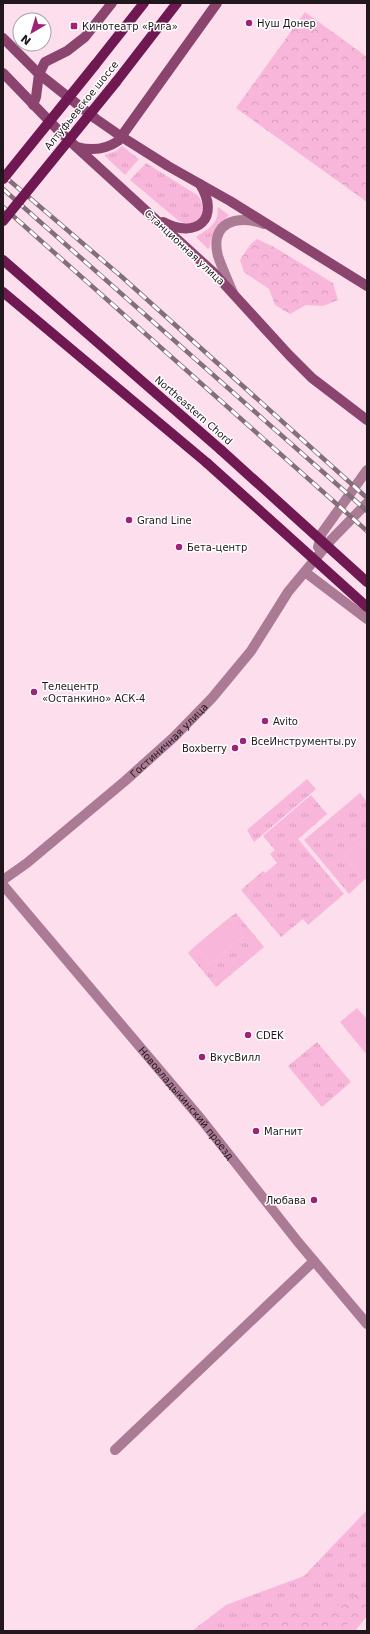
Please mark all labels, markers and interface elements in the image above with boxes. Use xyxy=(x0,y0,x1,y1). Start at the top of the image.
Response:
north arrow xyxy=(12,12,52,52)
marker: Нуш Донер xyxy=(244,18,254,28)
place label: Нуш Донер xyxy=(257,18,316,29)
marker: Кинотеатр «Рига» xyxy=(69,21,79,31)
place label: Кинотеатр «Рига» xyxy=(82,21,178,32)
text: N xyxy=(19,32,34,47)
street label: Алтуфьевское шоссе xyxy=(42,59,121,152)
street label: Станционная улица xyxy=(142,208,227,287)
street label: Northeastern Chord xyxy=(153,374,235,447)
marker: Grand Line xyxy=(124,515,134,525)
place label: Grand Line xyxy=(137,515,192,526)
marker: Бета-центр xyxy=(174,542,184,552)
place label: Бета-центр xyxy=(187,542,247,553)
place label: Телецентр «Останкино» АСК-4 xyxy=(41,681,145,704)
marker: Телецентр «Останкино» АСК-4 xyxy=(29,687,39,697)
street label: Гостиничная улица xyxy=(128,701,210,780)
marker: Avito xyxy=(260,716,270,726)
place label: Avito xyxy=(273,716,298,727)
marker: ВсеИнструменты.ру xyxy=(238,736,248,746)
place label: ВсеИнструменты.ру xyxy=(251,736,357,747)
place label: Boxberry xyxy=(182,743,227,754)
marker: Boxberry xyxy=(230,743,240,753)
marker: CDEK xyxy=(243,1030,253,1040)
place label: CDEK xyxy=(256,1030,284,1041)
street label: Нововладыкинский проезд xyxy=(136,1045,236,1162)
marker: ВкусВилл xyxy=(197,1052,207,1062)
place label: ВкусВилл xyxy=(210,1052,260,1063)
marker: Магнит xyxy=(251,1126,261,1136)
place label: Магнит xyxy=(264,1126,303,1137)
place label: Любава xyxy=(266,1195,306,1206)
marker: Любава xyxy=(309,1195,319,1205)

